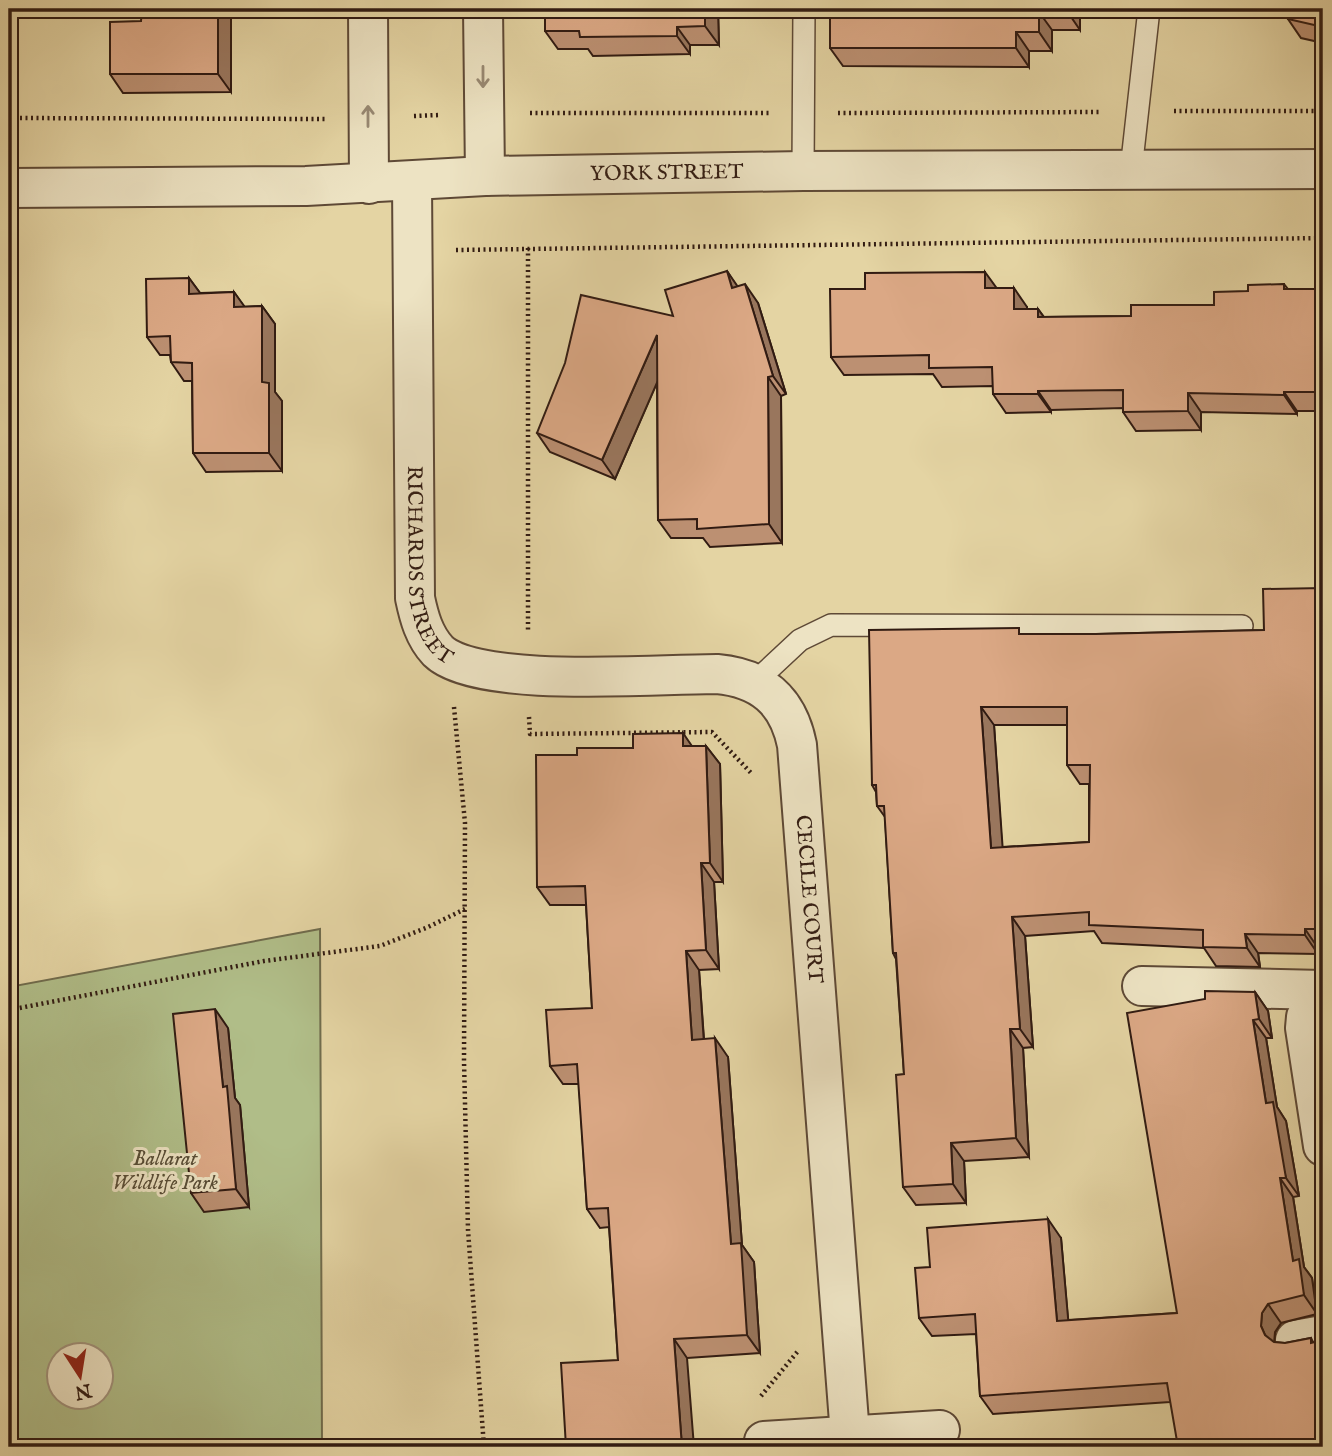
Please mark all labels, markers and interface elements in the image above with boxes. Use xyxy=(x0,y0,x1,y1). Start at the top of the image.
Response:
one-way arrow xyxy=(476,65,490,88)
one-way arrow xyxy=(361,104,375,127)
street label: YORK STREET xyxy=(590,158,744,188)
street label: RICHARDS STREET xyxy=(401,466,459,672)
street label: CECILE COURT xyxy=(789,814,829,985)
park label: Ballarat Wildlife Park xyxy=(112,1146,218,1197)
north arrow xyxy=(46,1340,116,1410)
text: N xyxy=(72,1377,95,1404)

